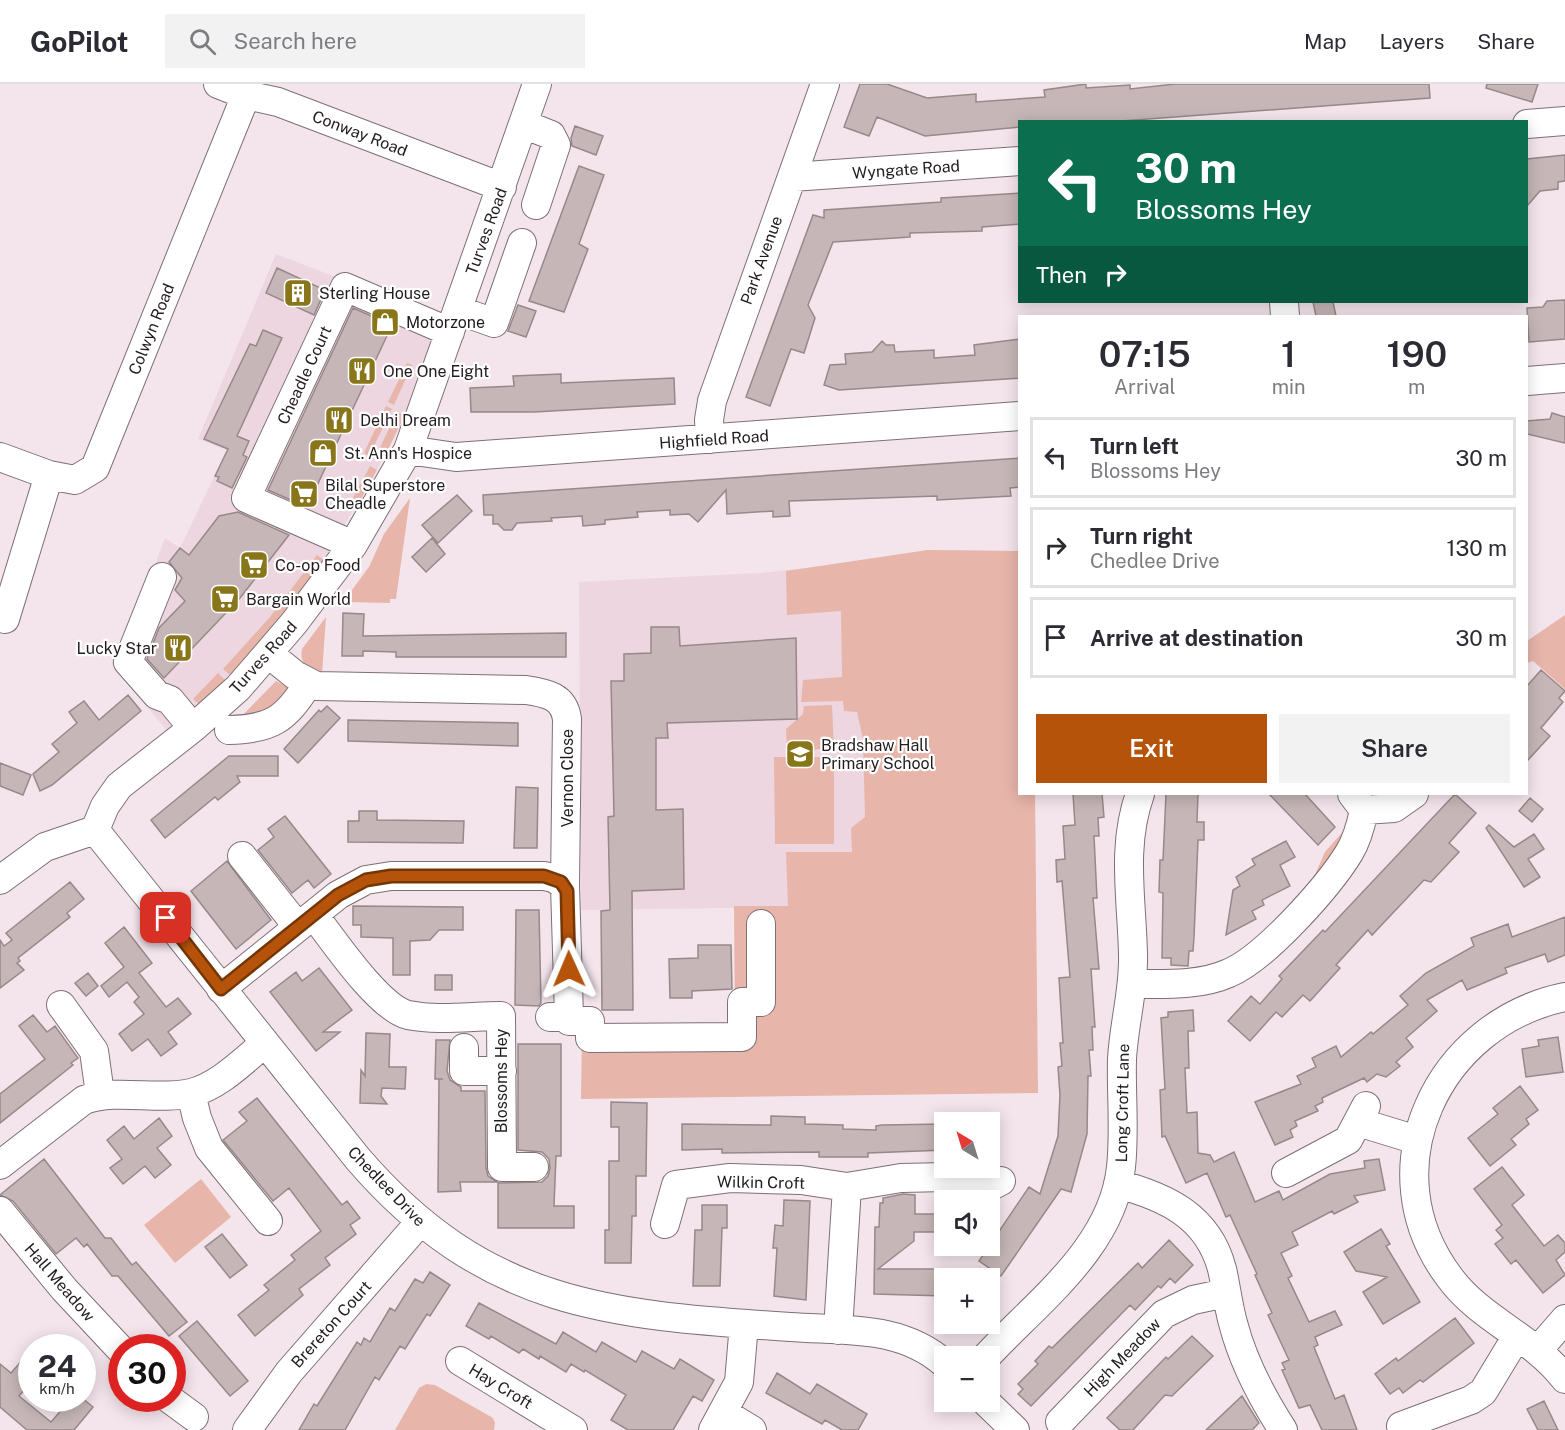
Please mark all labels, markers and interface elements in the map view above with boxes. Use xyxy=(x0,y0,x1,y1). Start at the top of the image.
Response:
search box xyxy=(165,14,585,68)
text: GoPilot xyxy=(30,25,129,58)
icon: search xyxy=(186,25,219,58)
text: Search here xyxy=(234,28,357,54)
text: Map xyxy=(1304,29,1347,54)
text: Layers xyxy=(1380,29,1444,54)
text: Share xyxy=(1477,29,1535,54)
street label: Conway Road xyxy=(310,107,410,160)
text: 30 m xyxy=(1135,143,1237,192)
icon: left xyxy=(1036,144,1114,222)
street label: Wyngate Road xyxy=(851,156,961,183)
street label: Turves Road xyxy=(462,185,511,277)
text: Blossoms Hey xyxy=(1135,193,1312,225)
street label: Park Avenue xyxy=(737,213,786,307)
icon: right xyxy=(1099,258,1132,291)
text: Then xyxy=(1036,262,1087,288)
building icon: Sterling House xyxy=(282,277,314,309)
street label: Colwyn Road xyxy=(125,281,178,378)
place label: Sterling House xyxy=(319,284,430,303)
shop icon: Motorzone xyxy=(369,306,401,338)
place label: Motorzone xyxy=(406,313,485,332)
street label: Cheadle Court xyxy=(273,323,336,428)
text: 07:15 xyxy=(1099,333,1191,375)
text: 1 xyxy=(1281,333,1296,375)
text: 190 xyxy=(1386,333,1447,375)
restaurant icon: One One Eight xyxy=(346,355,378,387)
place label: One One Eight xyxy=(383,362,489,381)
text: Arrival xyxy=(1114,375,1176,399)
text: min xyxy=(1272,375,1306,399)
text: m xyxy=(1408,375,1425,399)
restaurant icon: Delhi Dream xyxy=(323,404,355,436)
place label: Delhi Dream xyxy=(360,411,451,430)
street label: Highfield Road xyxy=(658,426,770,453)
text: Turn left xyxy=(1090,433,1179,459)
shop icon: St. Ann's Hospice xyxy=(307,437,339,469)
icon: left xyxy=(1039,441,1072,474)
place label: St. Ann's Hospice xyxy=(344,444,472,463)
text: 30 m xyxy=(1455,445,1507,471)
text: Blossoms Hey xyxy=(1090,459,1221,483)
place label: Bilal Superstore Cheadle xyxy=(325,476,445,513)
supermarket icon: Bilal Superstore Cheadle xyxy=(288,478,320,510)
text: Turn right xyxy=(1090,523,1193,549)
icon: right xyxy=(1039,531,1072,564)
text: 130 m xyxy=(1446,535,1507,561)
supermarket icon: Co-op Food xyxy=(238,549,270,581)
text: Chedlee Drive xyxy=(1090,549,1220,573)
place label: Co-op Food xyxy=(275,556,361,575)
supermarket icon: Bargain World xyxy=(209,583,241,615)
place label: Bargain World xyxy=(246,590,351,609)
street label: Turves Road xyxy=(226,617,301,698)
icon: arrive xyxy=(1039,621,1072,654)
text: Arrive at destination xyxy=(1090,625,1303,651)
text: 30 m xyxy=(1455,625,1507,651)
restaurant icon: Lucky Star xyxy=(162,632,194,664)
place label: Lucky Star xyxy=(77,639,157,658)
button: Exit xyxy=(1036,714,1267,783)
button: Share xyxy=(1279,714,1510,783)
street label: Vernon Close xyxy=(558,729,577,827)
place label: Bradshaw Hall Primary School xyxy=(821,736,935,773)
school or university icon: Bradshaw Hall Primary School xyxy=(784,738,816,770)
pin xyxy=(140,892,191,943)
icon: arrive xyxy=(149,901,182,934)
position arrow xyxy=(537,937,601,1001)
street label: Blossoms Hey xyxy=(492,1028,511,1133)
street label: Long Croft Lane xyxy=(1112,1043,1133,1163)
north arrow xyxy=(934,1112,1000,1178)
map controls xyxy=(934,1112,1000,1412)
street label: Chedlee Drive xyxy=(344,1142,429,1230)
street label: Wilkin Croft xyxy=(717,1172,805,1193)
button: sound xyxy=(934,1190,1000,1256)
street label: Hall Meadow xyxy=(21,1239,99,1326)
button: + xyxy=(934,1268,1000,1334)
street label: Brereton Court xyxy=(287,1277,375,1372)
street label: High Meadow xyxy=(1080,1314,1165,1401)
speed limit sign: 30 xyxy=(108,1334,186,1412)
button: − xyxy=(934,1346,1000,1412)
text: 24 xyxy=(38,1348,76,1384)
street label: Hay Croft xyxy=(465,1360,536,1413)
text: km/h xyxy=(39,1380,75,1397)

